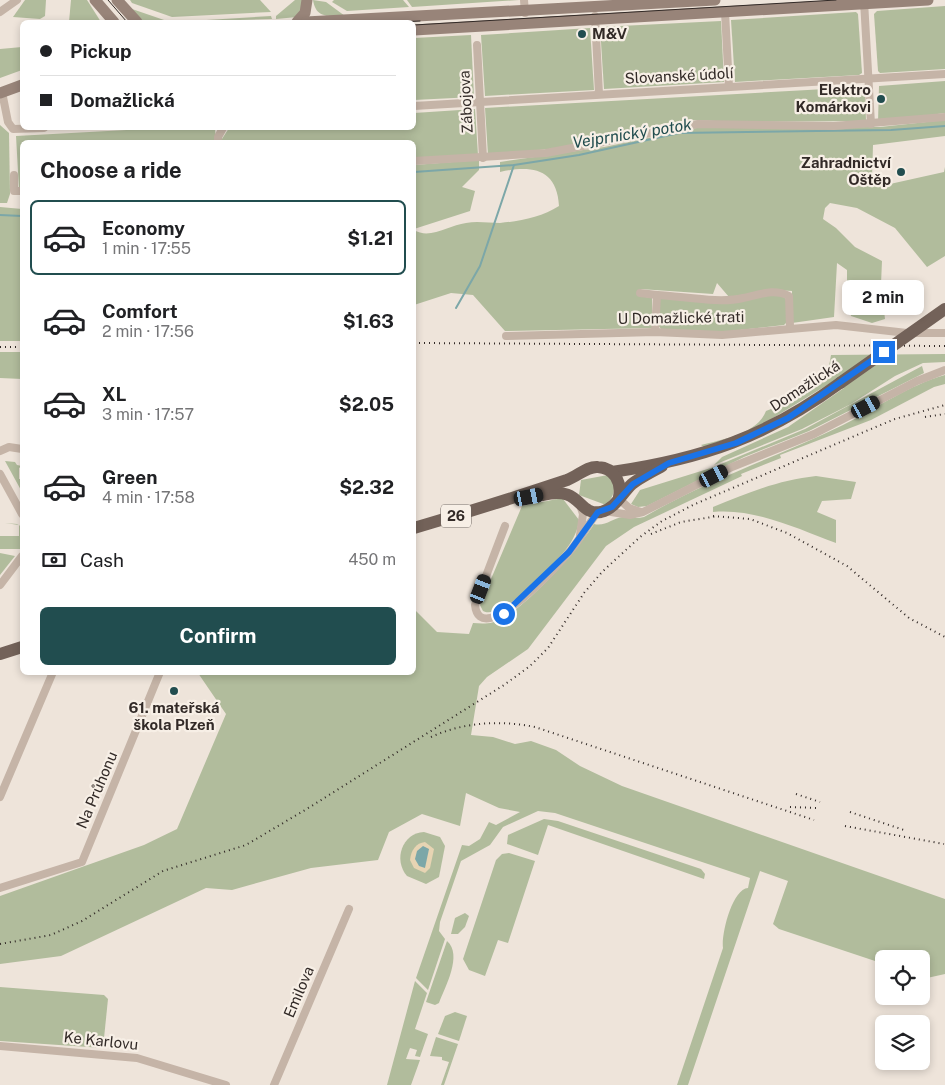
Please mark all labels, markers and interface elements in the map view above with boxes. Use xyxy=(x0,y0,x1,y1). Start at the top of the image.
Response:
place label: M&V xyxy=(592,25,628,42)
marker: M&V xyxy=(576,28,588,40)
text: Pickup xyxy=(70,40,132,62)
street label: Slovanské údolí xyxy=(624,64,734,87)
street label: Zábojova xyxy=(455,70,476,134)
place label: Elektro Komárkovi xyxy=(796,81,871,115)
text: Domažlická xyxy=(70,89,175,111)
marker: Elektro Komárkovi xyxy=(875,93,887,105)
water label: Vejprnický potok xyxy=(571,115,693,152)
place label: Zahradnictví Oštěp xyxy=(801,154,892,188)
text: Choose a ride xyxy=(40,157,182,183)
marker: Zahradnictví Oštěp xyxy=(895,166,907,178)
icon: car xyxy=(42,215,87,260)
text: Economy xyxy=(102,217,185,239)
text: $1.21 xyxy=(347,227,394,249)
text: 1 min · 17:55 xyxy=(102,239,191,258)
callout: 2 min xyxy=(843,280,925,314)
text: 2 min xyxy=(862,288,904,307)
icon: car xyxy=(42,298,87,343)
text: Comfort xyxy=(102,300,178,322)
street label: U Domažlické trati xyxy=(617,308,745,327)
text: $1.63 xyxy=(343,310,394,332)
text: 2 min · 17:56 xyxy=(102,322,194,341)
route end xyxy=(873,341,895,363)
street label: Domažlická xyxy=(767,357,843,415)
icon: car xyxy=(42,381,87,426)
text: XL xyxy=(102,383,127,405)
text: $2.05 xyxy=(339,393,394,415)
car xyxy=(849,393,882,421)
text: 3 min · 17:57 xyxy=(102,405,194,424)
car xyxy=(697,463,730,489)
icon: car xyxy=(42,464,87,509)
text: Green xyxy=(102,466,157,488)
text: $2.32 xyxy=(339,476,394,498)
car xyxy=(512,487,545,507)
text: 4 min · 17:58 xyxy=(102,488,195,507)
road number: 26 xyxy=(441,504,471,528)
icon: cash xyxy=(40,546,68,574)
text: Cash xyxy=(80,549,124,571)
text: 450 m xyxy=(348,550,396,569)
car xyxy=(468,572,493,606)
route start xyxy=(493,603,515,625)
button: Confirm xyxy=(40,607,396,665)
marker: 61. mateřská škola Plzeň xyxy=(168,685,180,697)
place label: 61. mateřská škola Plzeň xyxy=(129,699,219,733)
street label: Na Průhonu xyxy=(73,749,120,831)
map controls xyxy=(875,950,930,1070)
button: locate xyxy=(875,950,930,1005)
street label: Emilova xyxy=(280,964,317,1020)
button: layers xyxy=(875,1015,930,1070)
street label: Ke Karlovu xyxy=(63,1028,139,1053)

